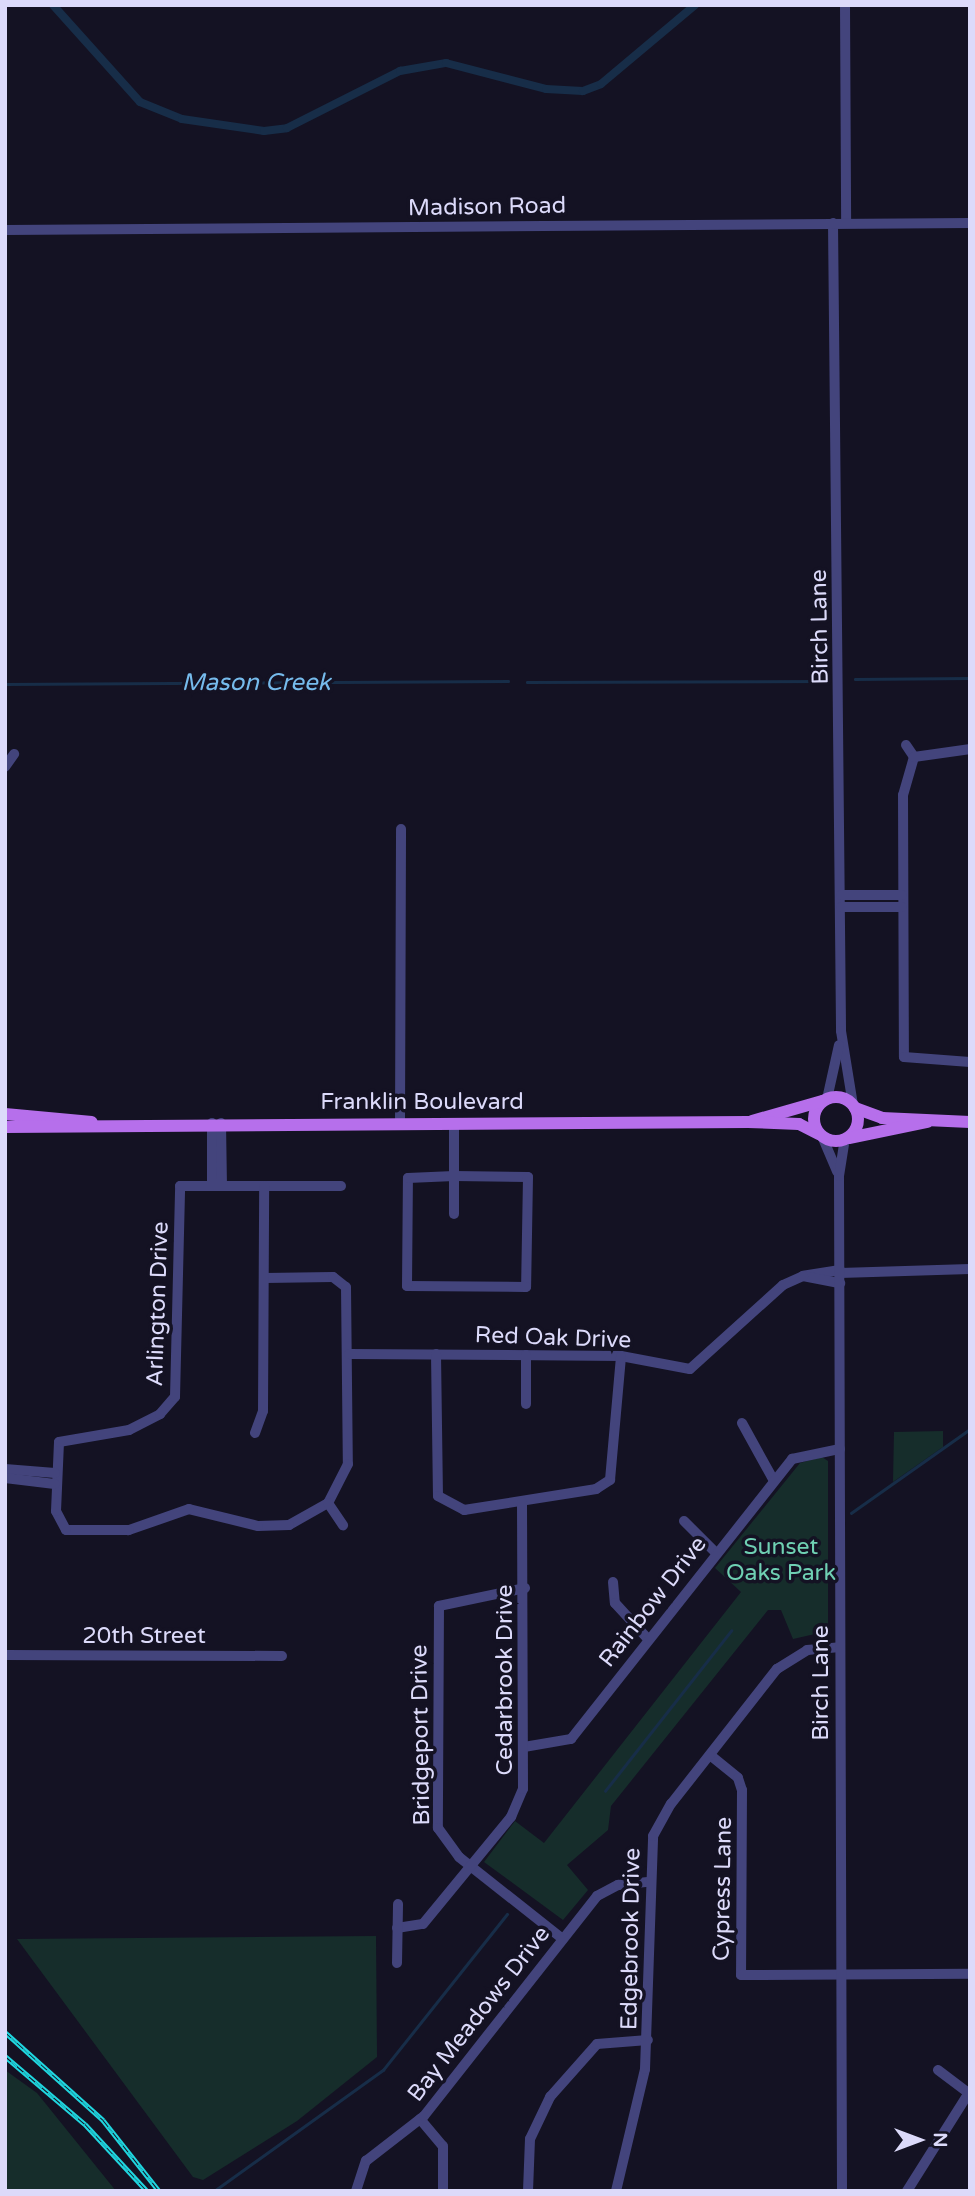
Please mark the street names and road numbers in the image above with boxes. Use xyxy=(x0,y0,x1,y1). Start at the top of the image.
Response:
street label: Madison Road xyxy=(408,192,566,222)
street label: Birch Lane xyxy=(805,569,835,685)
street label: Franklin Boulevard xyxy=(320,1088,524,1116)
street label: Arlington Drive xyxy=(141,1221,175,1387)
street label: Red Oak Drive xyxy=(474,1321,632,1355)
street label: Rainbow Drive xyxy=(593,1531,713,1673)
street label: Cedarbrook Drive xyxy=(491,1585,519,1775)
street label: 20th Street xyxy=(82,1622,206,1650)
street label: Birch Lane xyxy=(807,1625,835,1741)
street label: Bridgeport Drive xyxy=(406,1644,436,1826)
street label: Cypress Lane xyxy=(708,1817,738,1961)
street label: Edgebrook Drive xyxy=(616,1848,646,2030)
street label: Bay Meadows Drive xyxy=(402,1921,556,2107)

